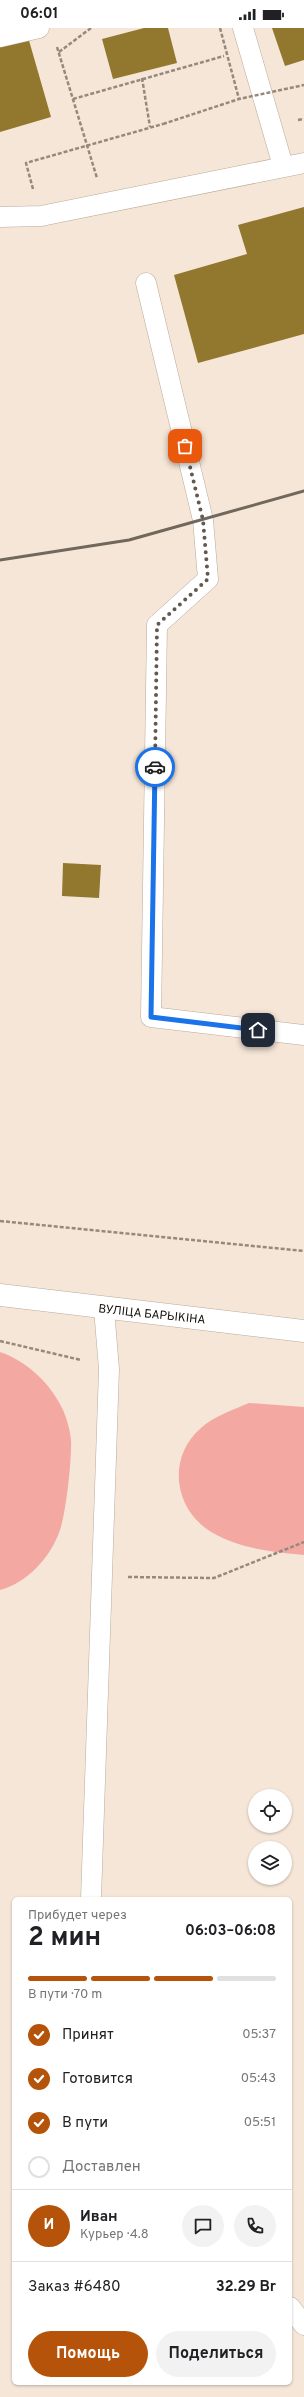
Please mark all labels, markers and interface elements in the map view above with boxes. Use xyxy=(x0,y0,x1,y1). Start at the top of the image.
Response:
text: 06:01 xyxy=(20,5,59,24)
pin xyxy=(168,429,202,463)
icon: bag xyxy=(174,435,196,457)
courier xyxy=(135,747,175,787)
icon: car xyxy=(144,756,166,778)
pin xyxy=(241,1013,275,1047)
icon: home xyxy=(247,1019,269,1041)
street label: ВУЛІЦА БАРЫКІНА xyxy=(97,1301,206,1329)
map controls xyxy=(248,1789,292,1885)
button: locate xyxy=(248,1789,292,1833)
button: layers xyxy=(248,1841,292,1885)
text: Прибудет через xyxy=(28,1908,127,1924)
text: 2 мин xyxy=(28,1922,101,1955)
text: 06:03–06:08 xyxy=(185,1922,276,1941)
text: В пути · 70 m xyxy=(28,1987,102,2003)
icon: check xyxy=(28,2024,50,2046)
text: Принят xyxy=(62,2026,114,2045)
text: 05:37 xyxy=(242,2027,276,2043)
icon: check xyxy=(28,2068,50,2090)
text: Готовится xyxy=(62,2070,133,2089)
text: 05:43 xyxy=(241,2071,276,2087)
icon: check xyxy=(28,2112,50,2134)
text: В пути xyxy=(62,2114,108,2133)
text: 05:51 xyxy=(244,2115,276,2131)
text: Доставлен xyxy=(62,2158,141,2177)
button: chat xyxy=(182,2205,224,2247)
button: phone xyxy=(234,2205,276,2247)
text: Иван xyxy=(80,2208,118,2227)
text: И xyxy=(44,2216,54,2235)
text: Курьер · 4.8 xyxy=(80,2227,149,2243)
text: Заказ #6480 xyxy=(28,2278,121,2297)
text: 32.29 Br xyxy=(216,2278,276,2297)
button: Помощь xyxy=(28,2331,148,2377)
button: Поделиться xyxy=(156,2331,276,2377)

